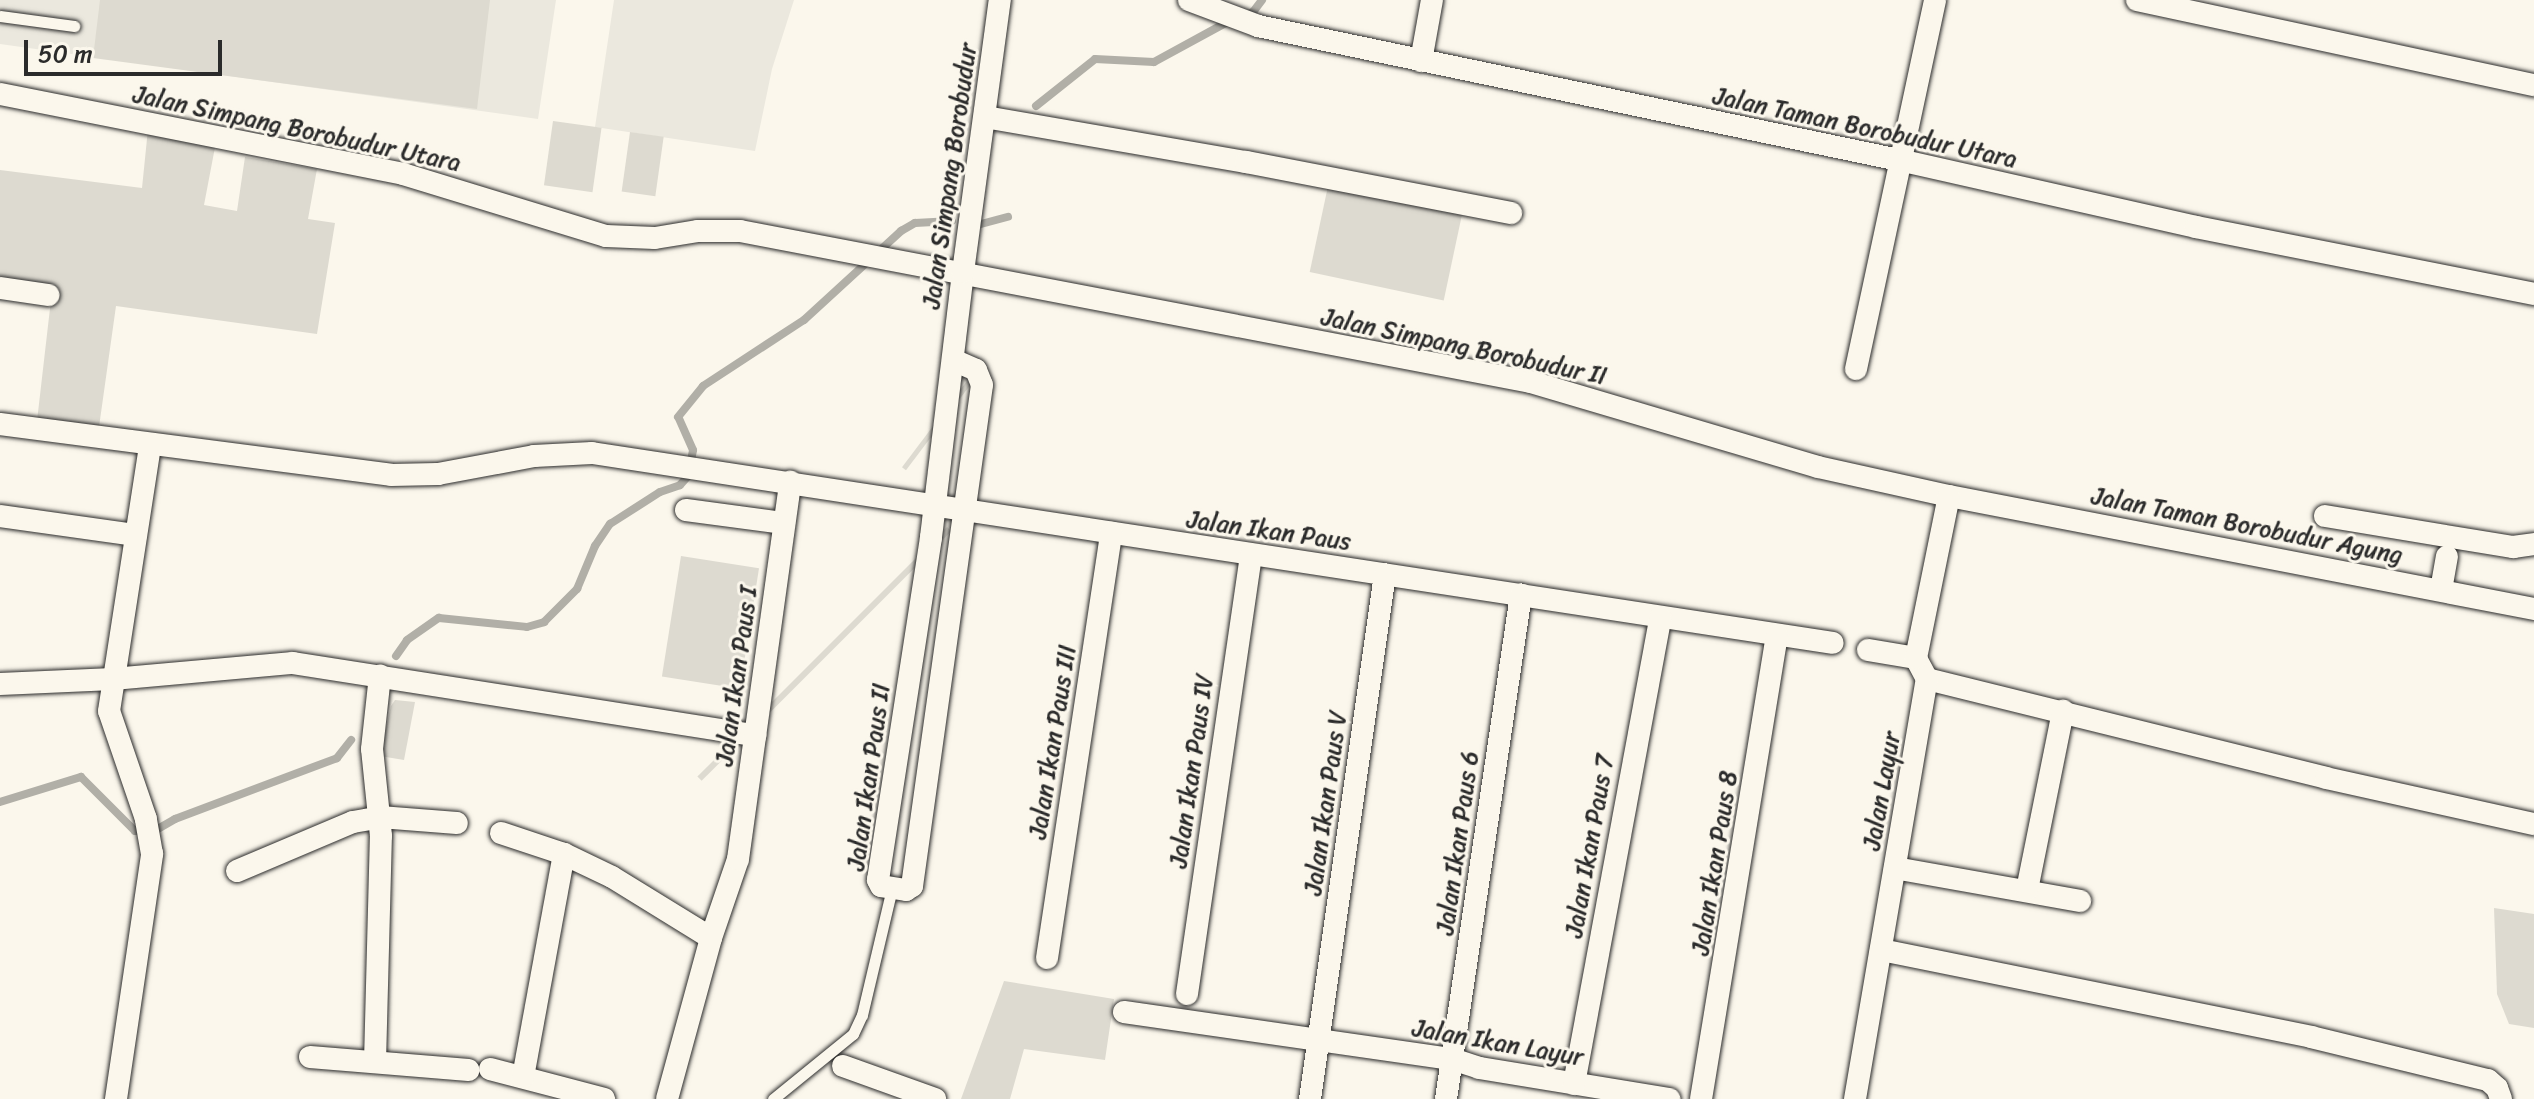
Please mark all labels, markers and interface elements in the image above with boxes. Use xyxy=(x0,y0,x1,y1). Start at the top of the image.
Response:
scale bar xyxy=(28,24,226,74)
text: 50 m xyxy=(38,33,93,75)
street label: Jalan Simpang Borobudur xyxy=(917,41,983,311)
street label: Jalan Simpang Borobudur Utara xyxy=(130,80,464,178)
street label: Jalan Taman Borobudur Utara xyxy=(1710,82,2020,174)
street label: Jalan Simpang Borobudur II xyxy=(1319,303,1609,391)
street label: Jalan Taman Borobudur Agung xyxy=(2089,482,2405,570)
street label: Jalan Ikan Paus xyxy=(1185,505,1353,557)
street label: Jalan Ikan Paus I xyxy=(710,584,764,768)
street label: Jalan Ikan Paus III xyxy=(1023,643,1083,841)
street label: Jalan Ikan Paus IV xyxy=(1164,672,1220,870)
street label: Jalan Ikan Paus II xyxy=(842,682,896,872)
street label: Jalan Ikan Paus V xyxy=(1299,709,1353,897)
street label: Jalan Layur xyxy=(1857,730,1907,852)
street label: Jalan Ikan Paus 6 xyxy=(1431,749,1485,937)
street label: Jalan Ikan Paus 7 xyxy=(1560,752,1620,940)
street label: Jalan Ikan Paus 8 xyxy=(1686,769,1744,957)
street label: Jalan Ikan Layur xyxy=(1410,1014,1586,1072)

